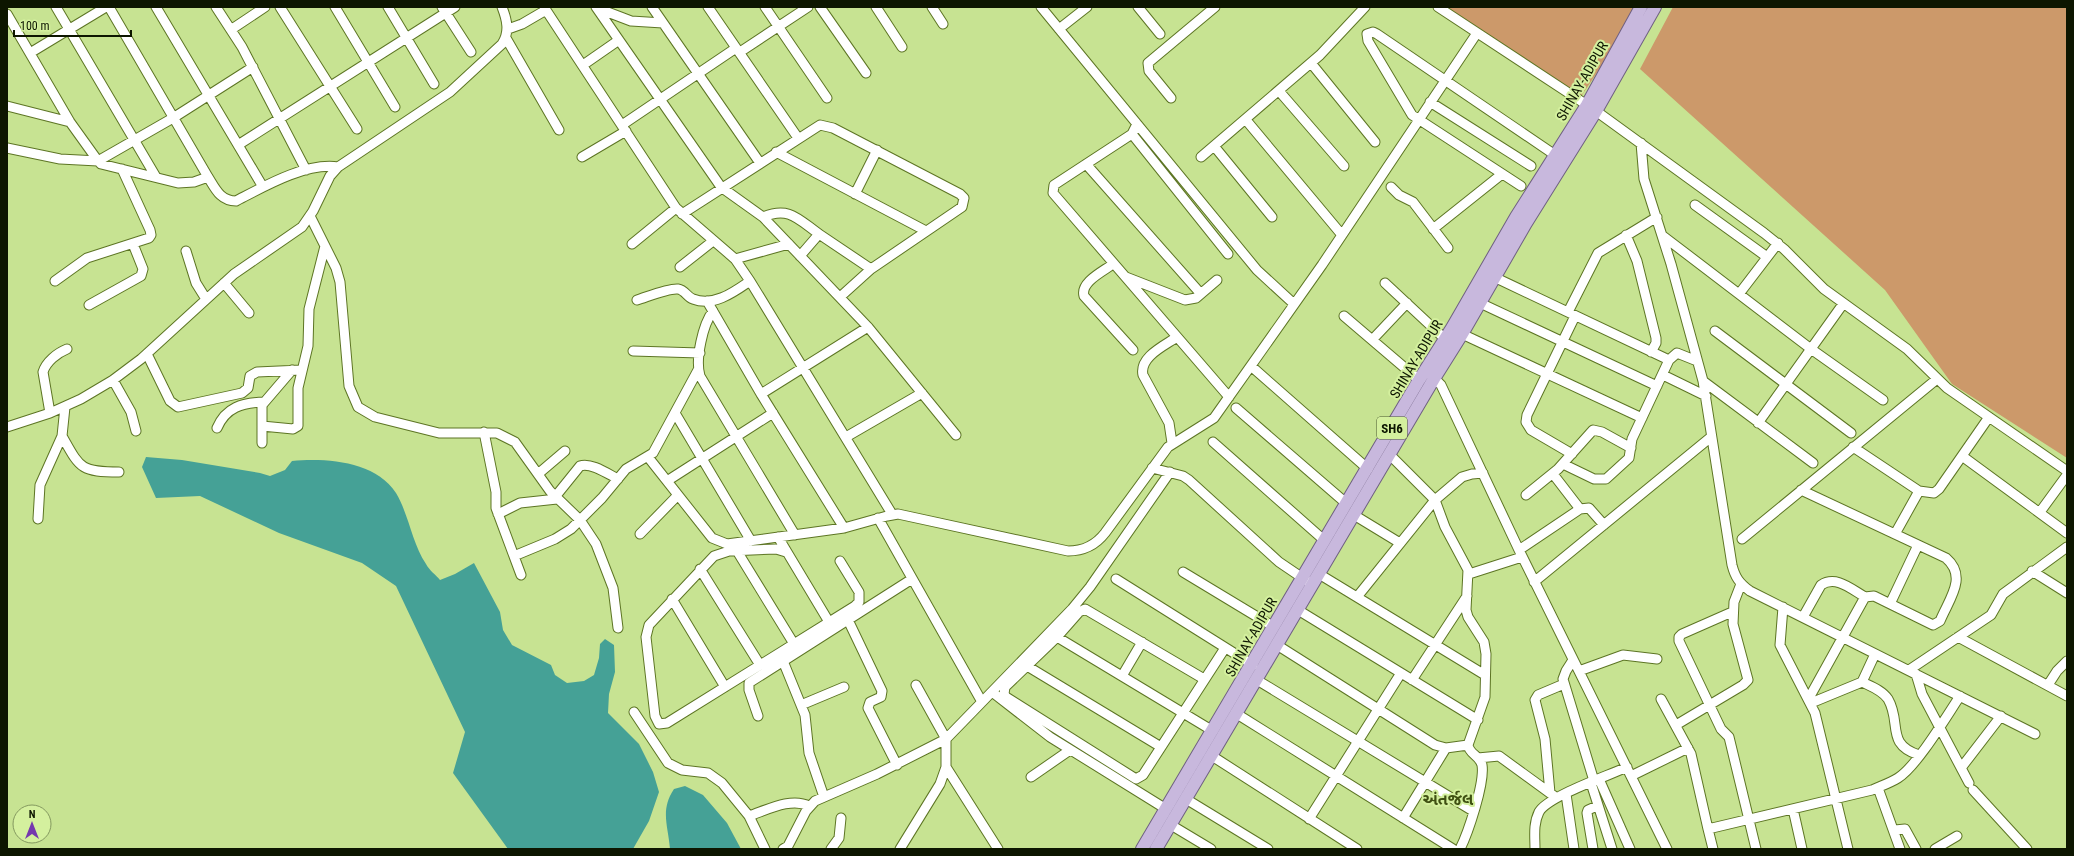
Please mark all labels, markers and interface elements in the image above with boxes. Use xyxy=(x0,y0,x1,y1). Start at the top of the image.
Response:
scale bar xyxy=(14,12,131,38)
text: 100 m xyxy=(20,19,50,33)
street label: SHINAY-ADIPUR xyxy=(1553,38,1611,123)
street label: SHINAY-ADIPUR xyxy=(1386,316,1446,401)
road number: SH6 xyxy=(1377,417,1407,439)
street label: SHINAY-ADIPUR xyxy=(1222,594,1280,679)
district label: અંતર્જલ xyxy=(1423,790,1474,809)
north arrow xyxy=(12,804,52,844)
text: N xyxy=(29,808,36,821)

